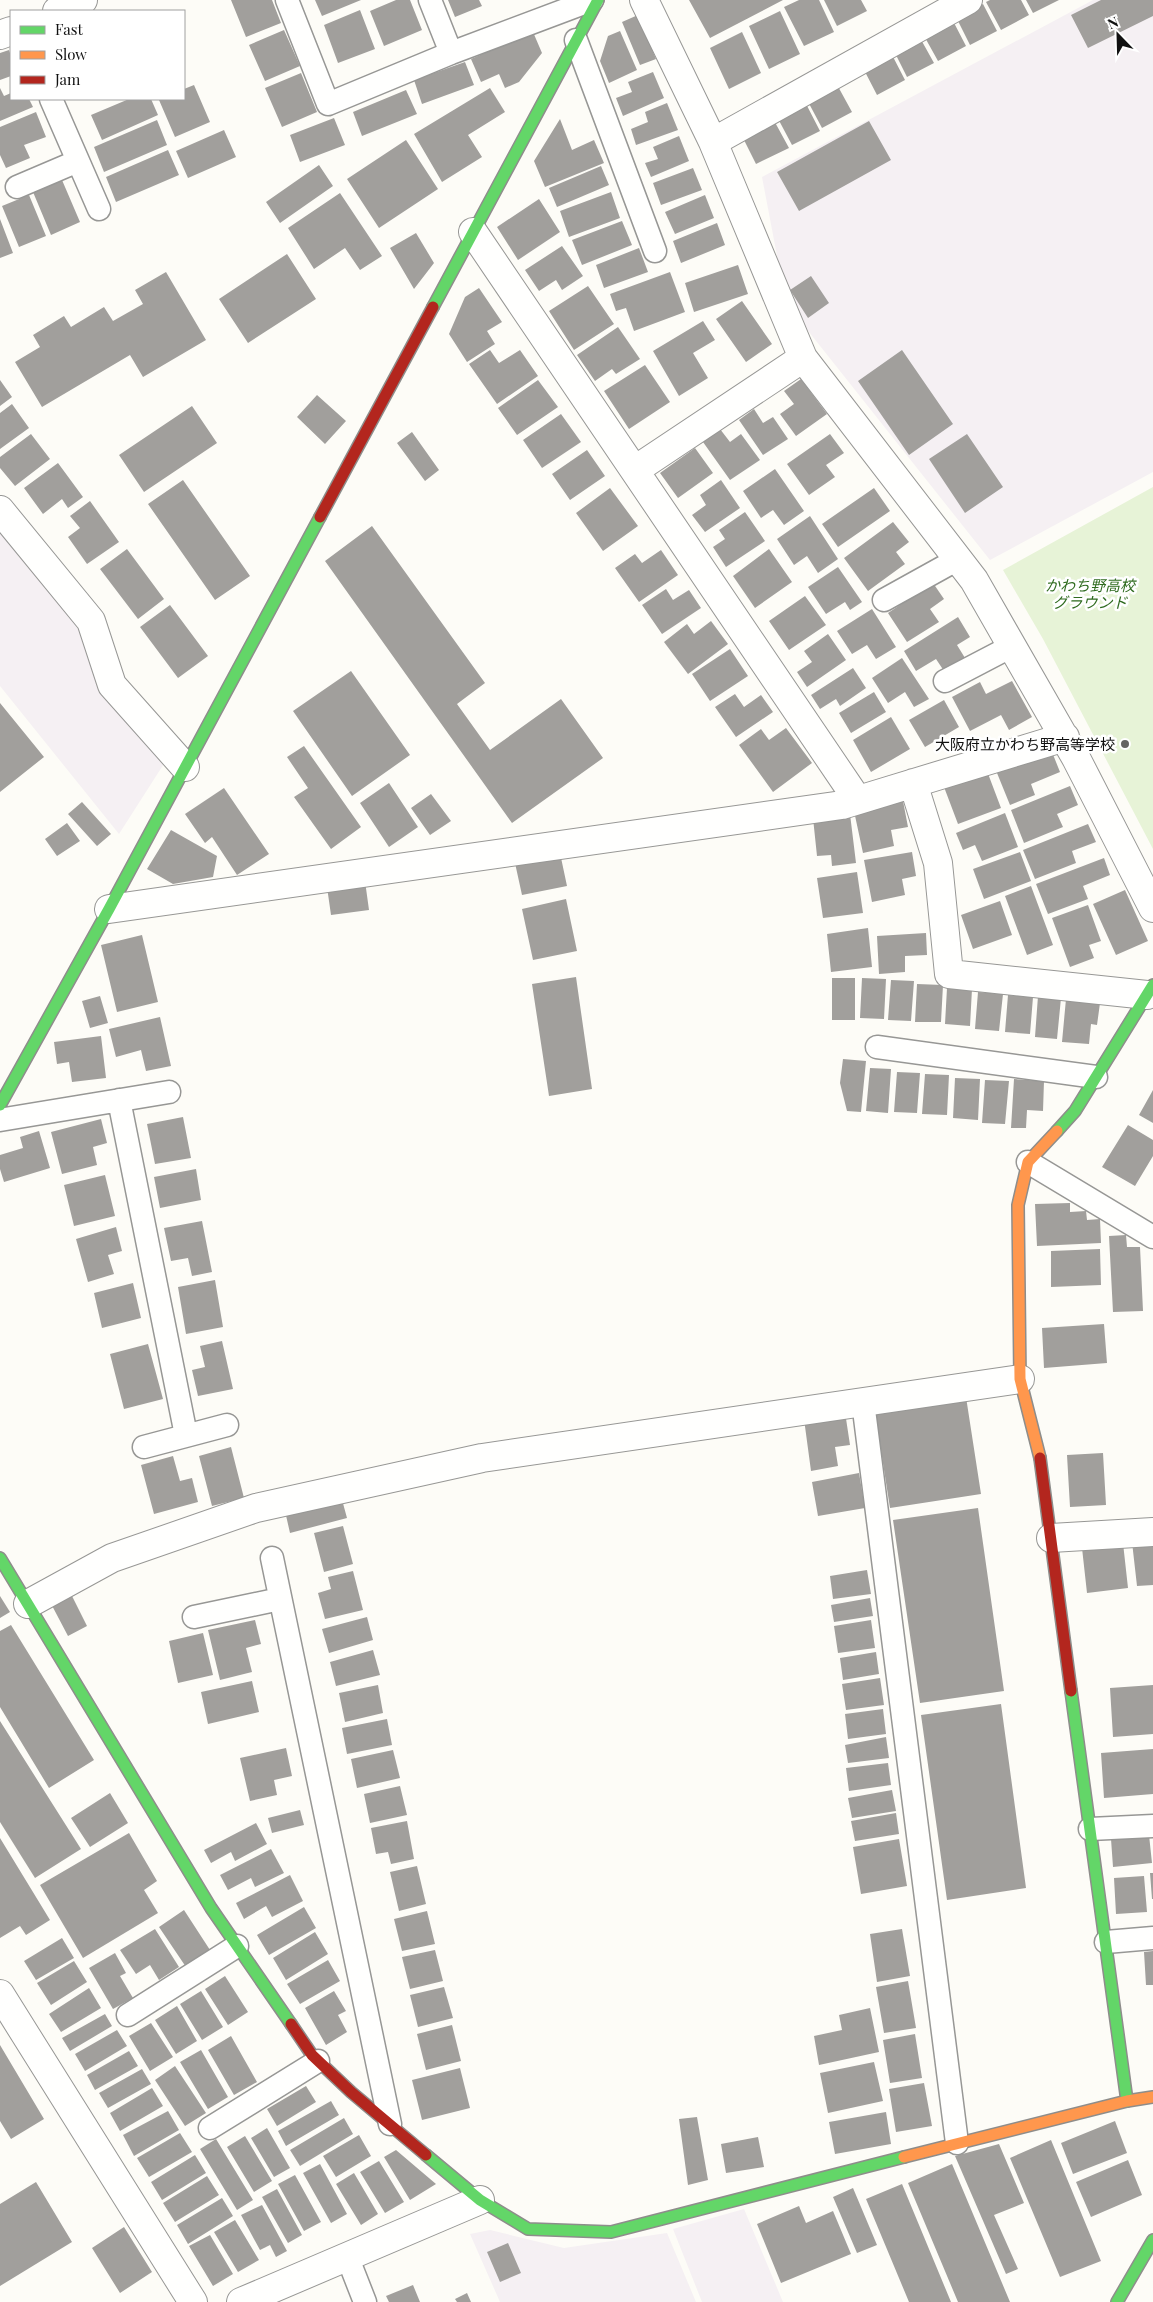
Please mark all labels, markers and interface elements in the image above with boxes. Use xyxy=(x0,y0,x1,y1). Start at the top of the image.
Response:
legend xyxy=(10,10,185,100)
north arrow xyxy=(1093,10,1143,60)
text: N xyxy=(1104,12,1121,33)
text: Fast xyxy=(55,19,84,39)
text: Slow xyxy=(55,44,87,64)
text: Jam xyxy=(54,69,81,89)
park label: かわち野高校 グラウンド xyxy=(1045,575,1137,612)
place label: 大阪府立かわち野高等学校 xyxy=(935,734,1115,754)
marker: 大阪府立かわち野高等学校 xyxy=(1119,738,1131,750)

